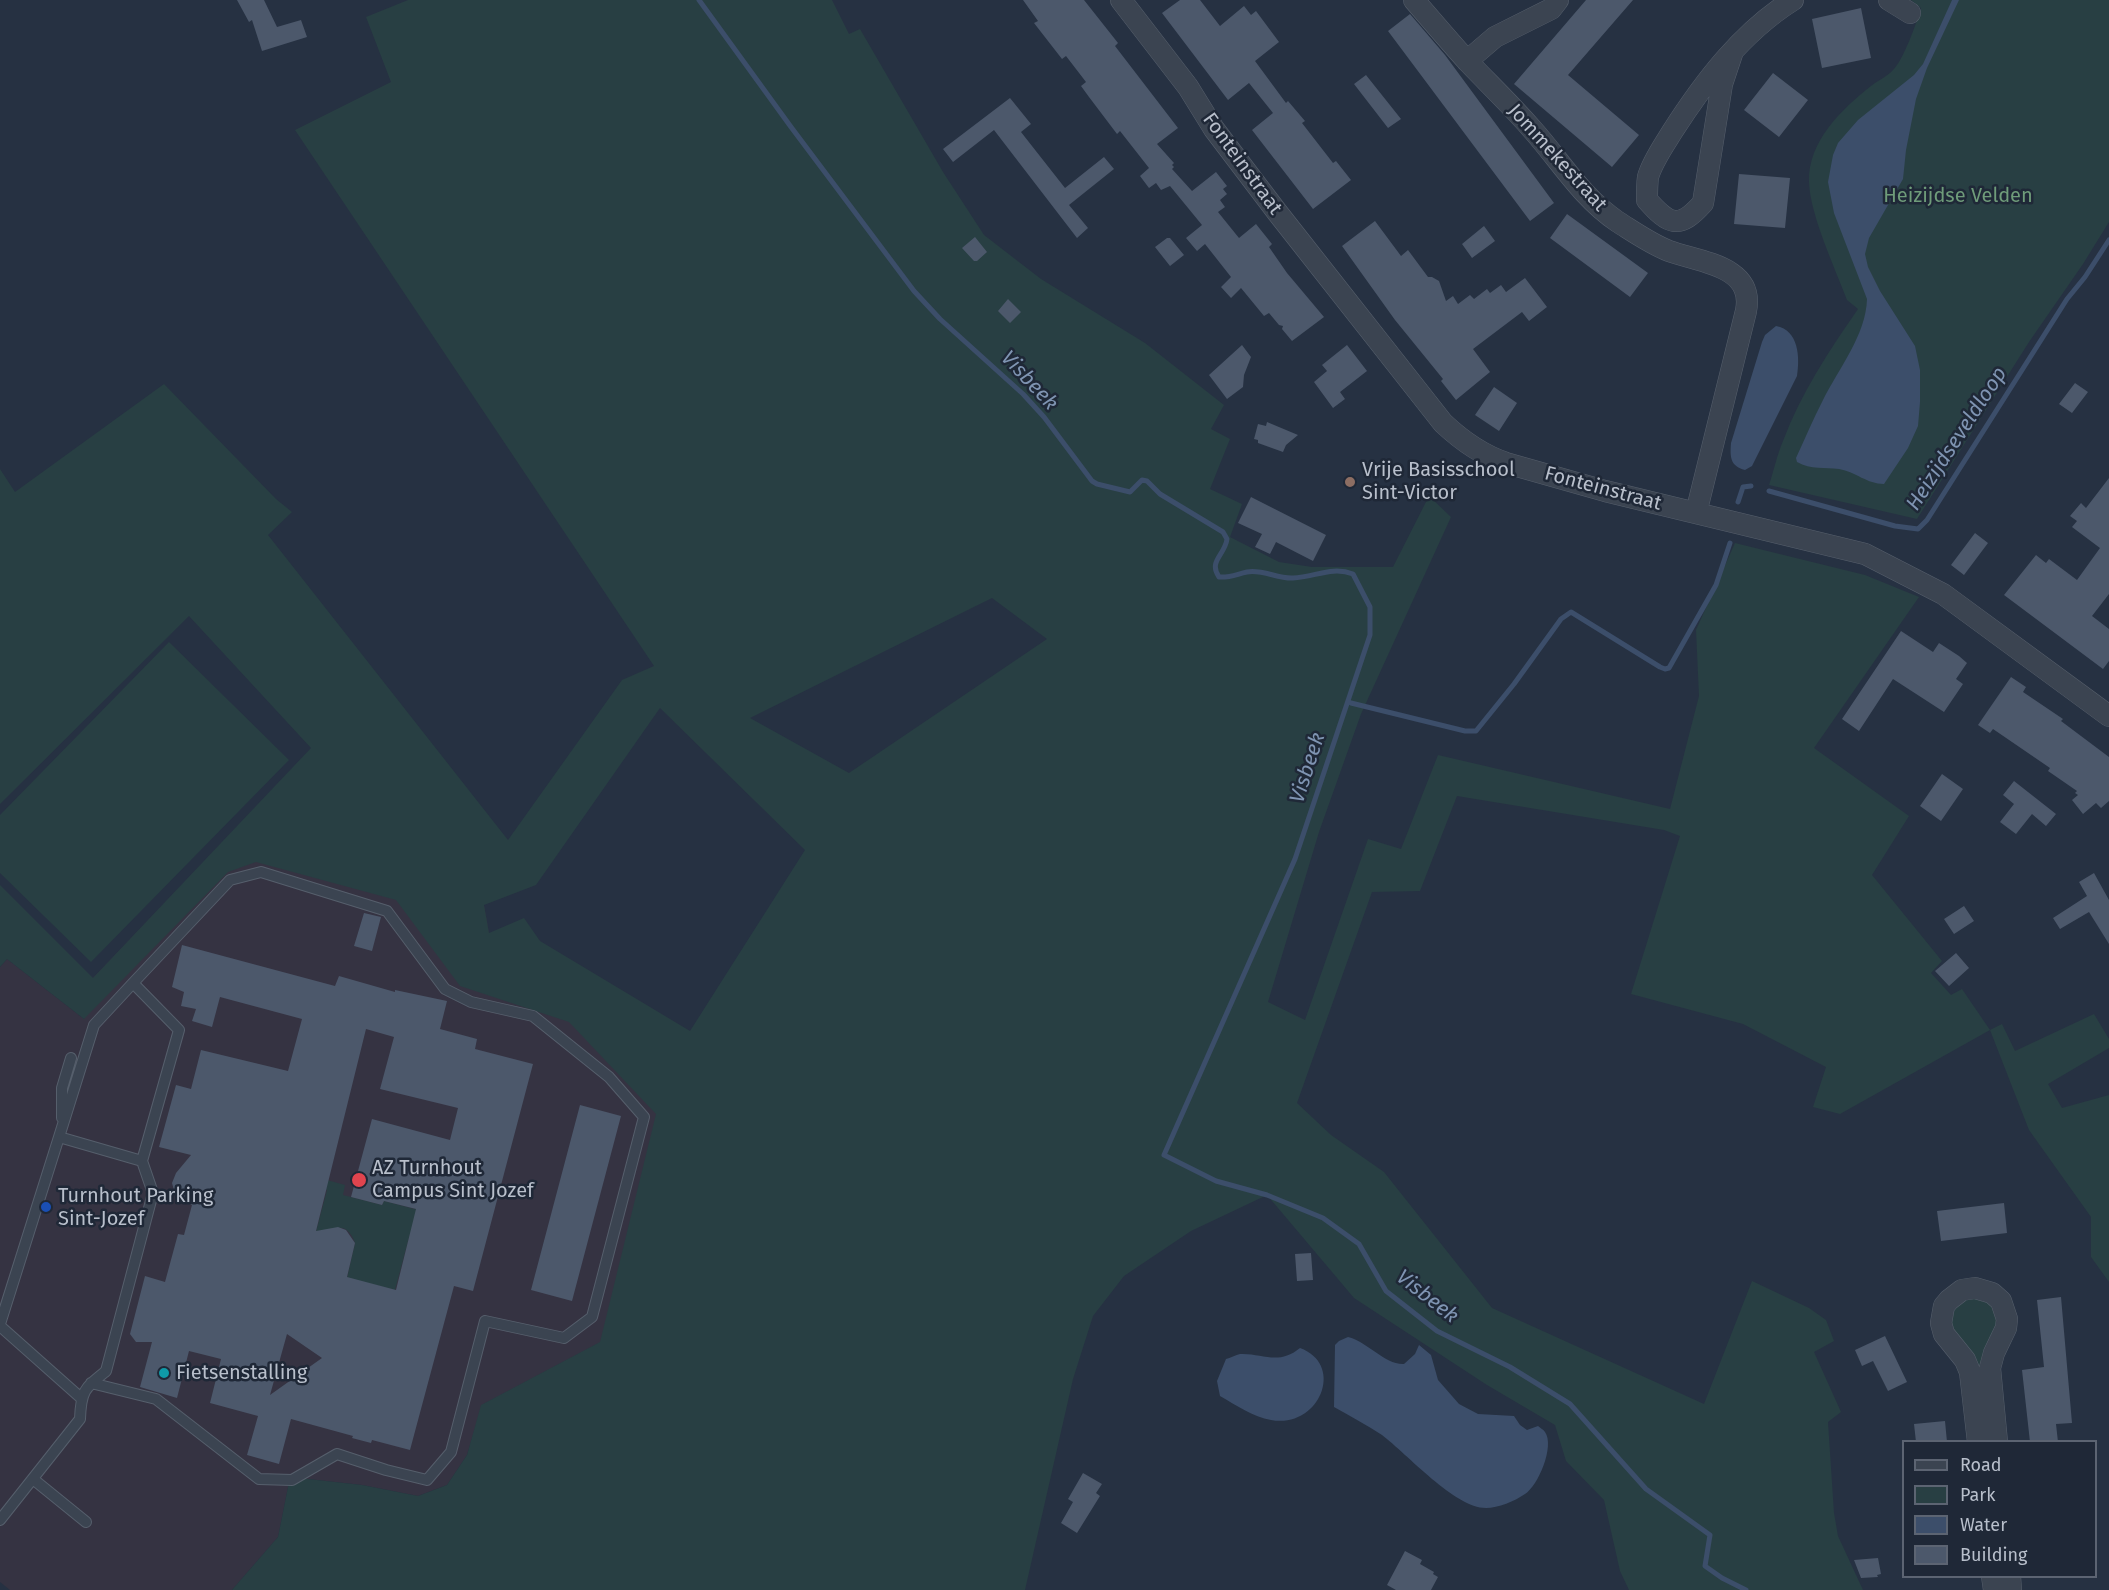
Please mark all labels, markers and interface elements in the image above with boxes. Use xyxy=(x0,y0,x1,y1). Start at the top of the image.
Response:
street label: Jommekestraat xyxy=(1502,99,1612,217)
street label: Fonteinstraat xyxy=(1197,108,1287,220)
park label: Heizijdse Velden xyxy=(1883,184,2033,208)
water label: Visbeek xyxy=(995,346,1063,416)
water label: Heizijdseveldloop xyxy=(1901,363,2013,515)
place label: Vrije Basisschool Sint-Victor xyxy=(1362,458,1515,505)
street label: Fonteinstraat xyxy=(1542,462,1664,516)
marker: Vrije Basisschool Sint-Victor xyxy=(1343,475,1357,489)
water label: Visbeek xyxy=(1285,730,1331,806)
place label: AZ Turnhout Campus Sint Jozef xyxy=(372,1156,534,1203)
marker: AZ Turnhout Campus Sint Jozef xyxy=(350,1171,368,1189)
place label: Turnhout Parking Sint-Jozef xyxy=(58,1184,213,1231)
marker: Turnhout Parking Sint-Jozef xyxy=(39,1200,53,1214)
water label: Visbeek xyxy=(1391,1265,1463,1329)
place label: Fietsenstalling xyxy=(176,1361,307,1385)
marker: Fietsenstalling xyxy=(157,1366,171,1380)
legend xyxy=(1902,1440,2097,1578)
text: Road xyxy=(1960,1454,2002,1476)
text: Park xyxy=(1960,1484,1995,1506)
text: Water xyxy=(1960,1514,2007,1536)
text: Building xyxy=(1960,1544,2027,1566)

